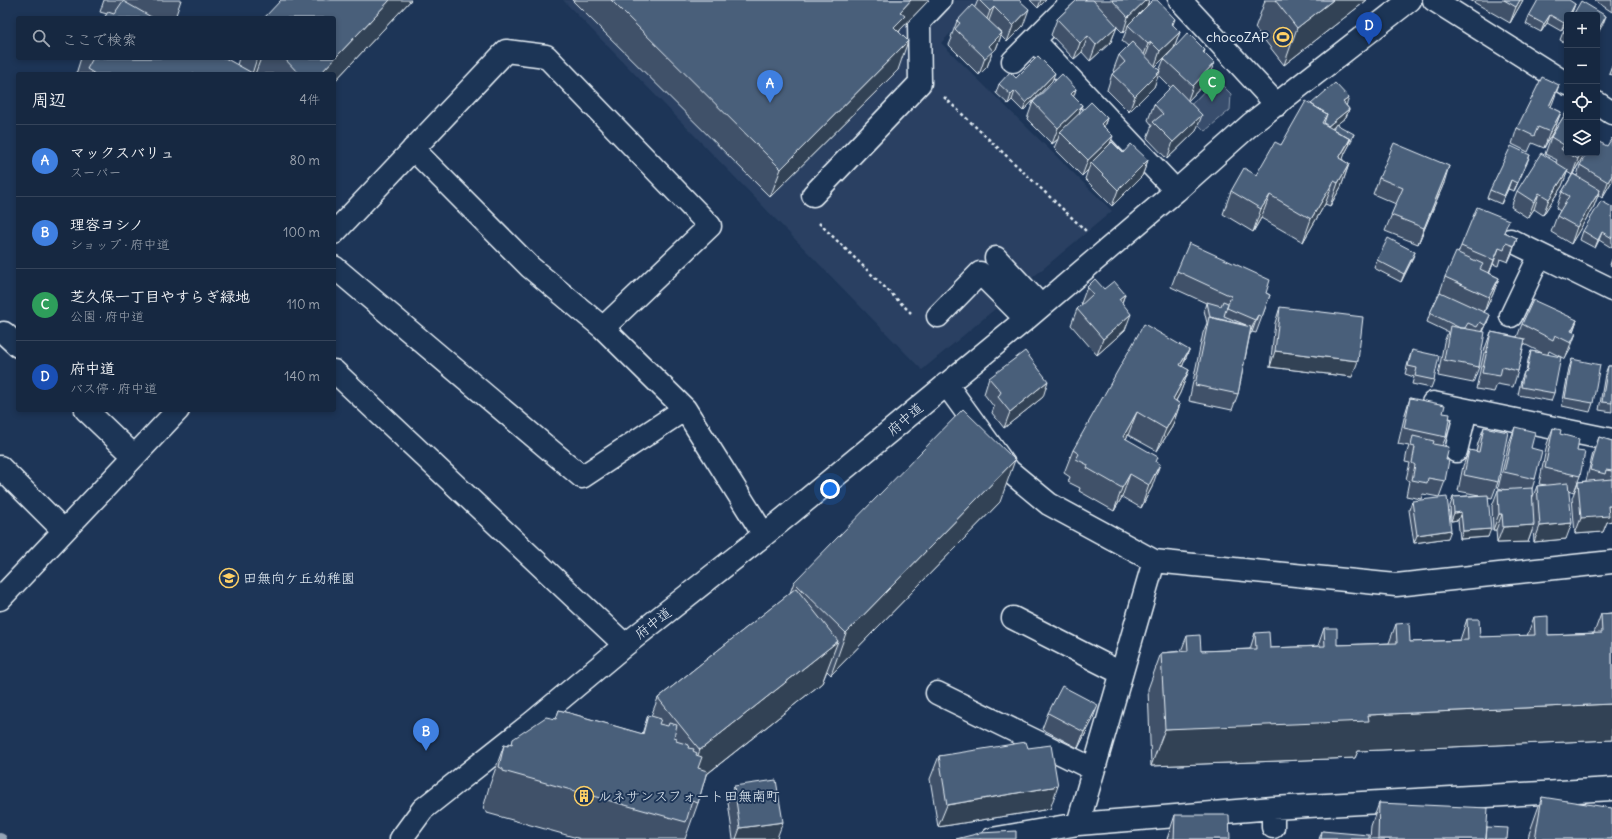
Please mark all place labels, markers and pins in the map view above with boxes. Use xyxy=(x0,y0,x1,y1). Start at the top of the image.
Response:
pin: D xyxy=(1356,12,1382,45)
sports icon: chocoZAP xyxy=(1272,26,1294,48)
place label: chocoZAP xyxy=(1206,28,1269,46)
pin: C xyxy=(1199,69,1225,102)
pin: A xyxy=(757,70,783,103)
school or university icon: 田無向ケ丘幼稚園 xyxy=(218,567,240,589)
place label: 田無向ケ丘幼稚園 xyxy=(243,569,355,587)
pin: B xyxy=(413,718,439,751)
building icon: ルネサンスフォート田無南町 xyxy=(573,785,595,807)
place label: ルネサンスフォート田無南町 xyxy=(598,787,780,805)

